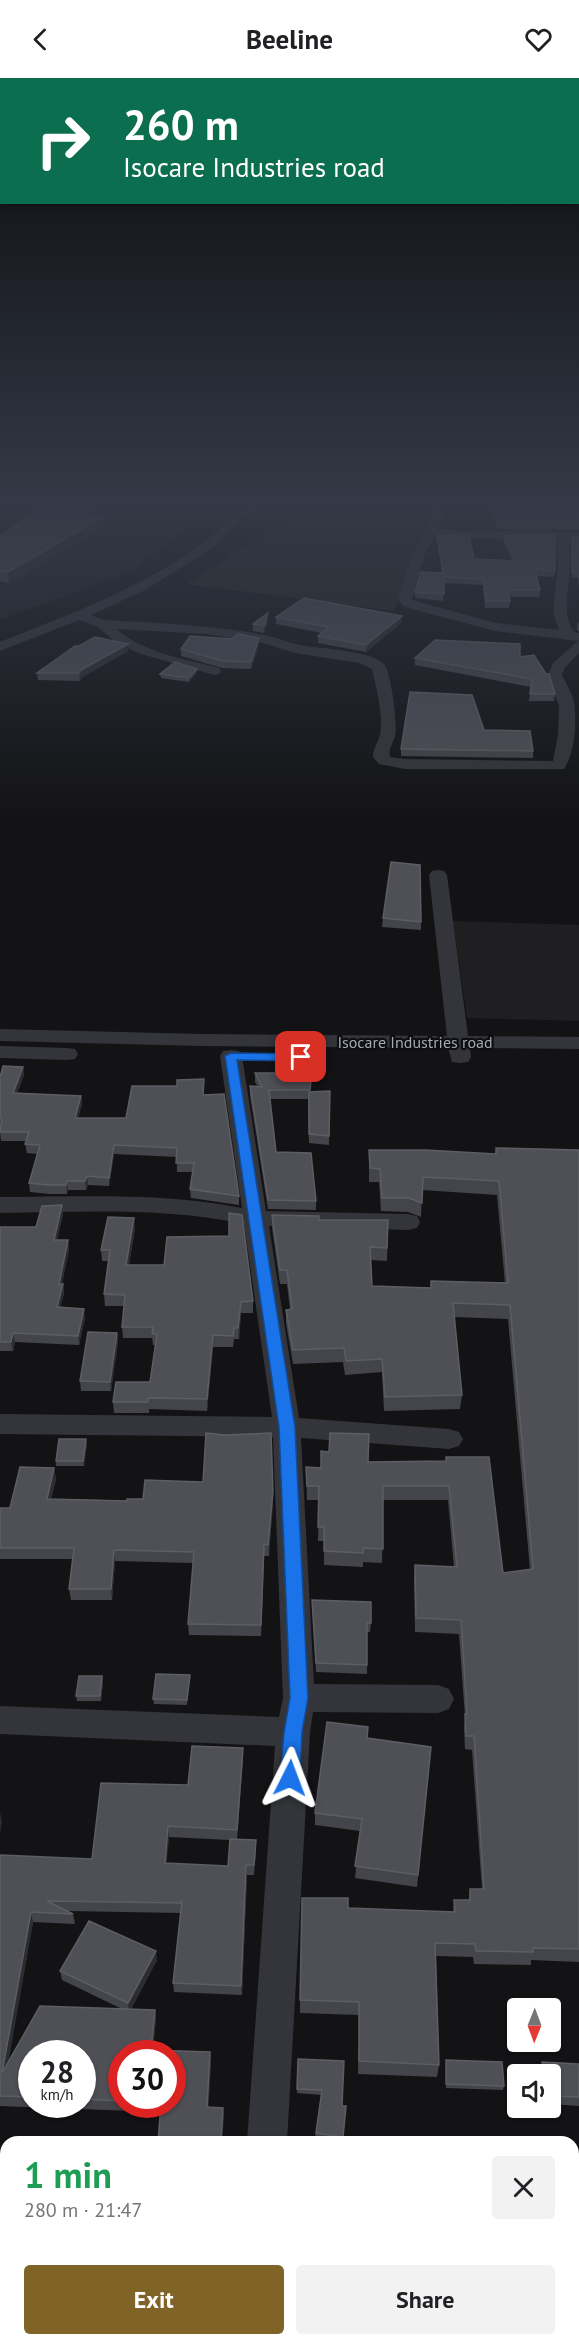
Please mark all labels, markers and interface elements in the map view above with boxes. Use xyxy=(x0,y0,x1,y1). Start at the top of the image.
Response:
text: Beeline xyxy=(246,22,333,56)
icon: back xyxy=(24,23,57,56)
icon: heart xyxy=(522,23,555,56)
text: 260 m xyxy=(123,97,239,152)
icon: right xyxy=(24,102,102,180)
text: Isocare Industries road xyxy=(123,150,385,184)
pin xyxy=(275,1031,326,1082)
street label: Isocare Industries road xyxy=(337,1032,493,1052)
icon: arrive xyxy=(284,1040,317,1073)
position arrow xyxy=(258,1746,322,1810)
north arrow xyxy=(507,1998,561,2052)
map controls xyxy=(507,1998,561,2118)
speed limit sign: 30 xyxy=(108,2040,186,2118)
text: 28 xyxy=(40,2052,74,2091)
button: sound xyxy=(507,2064,561,2118)
text: km/h xyxy=(41,2085,73,2104)
text: 1 min xyxy=(24,2151,112,2198)
button: close xyxy=(492,2156,555,2219)
text: 280 m · 21:47 xyxy=(24,2197,142,2223)
button: Exit xyxy=(24,2265,284,2334)
button: Share xyxy=(296,2265,555,2334)

